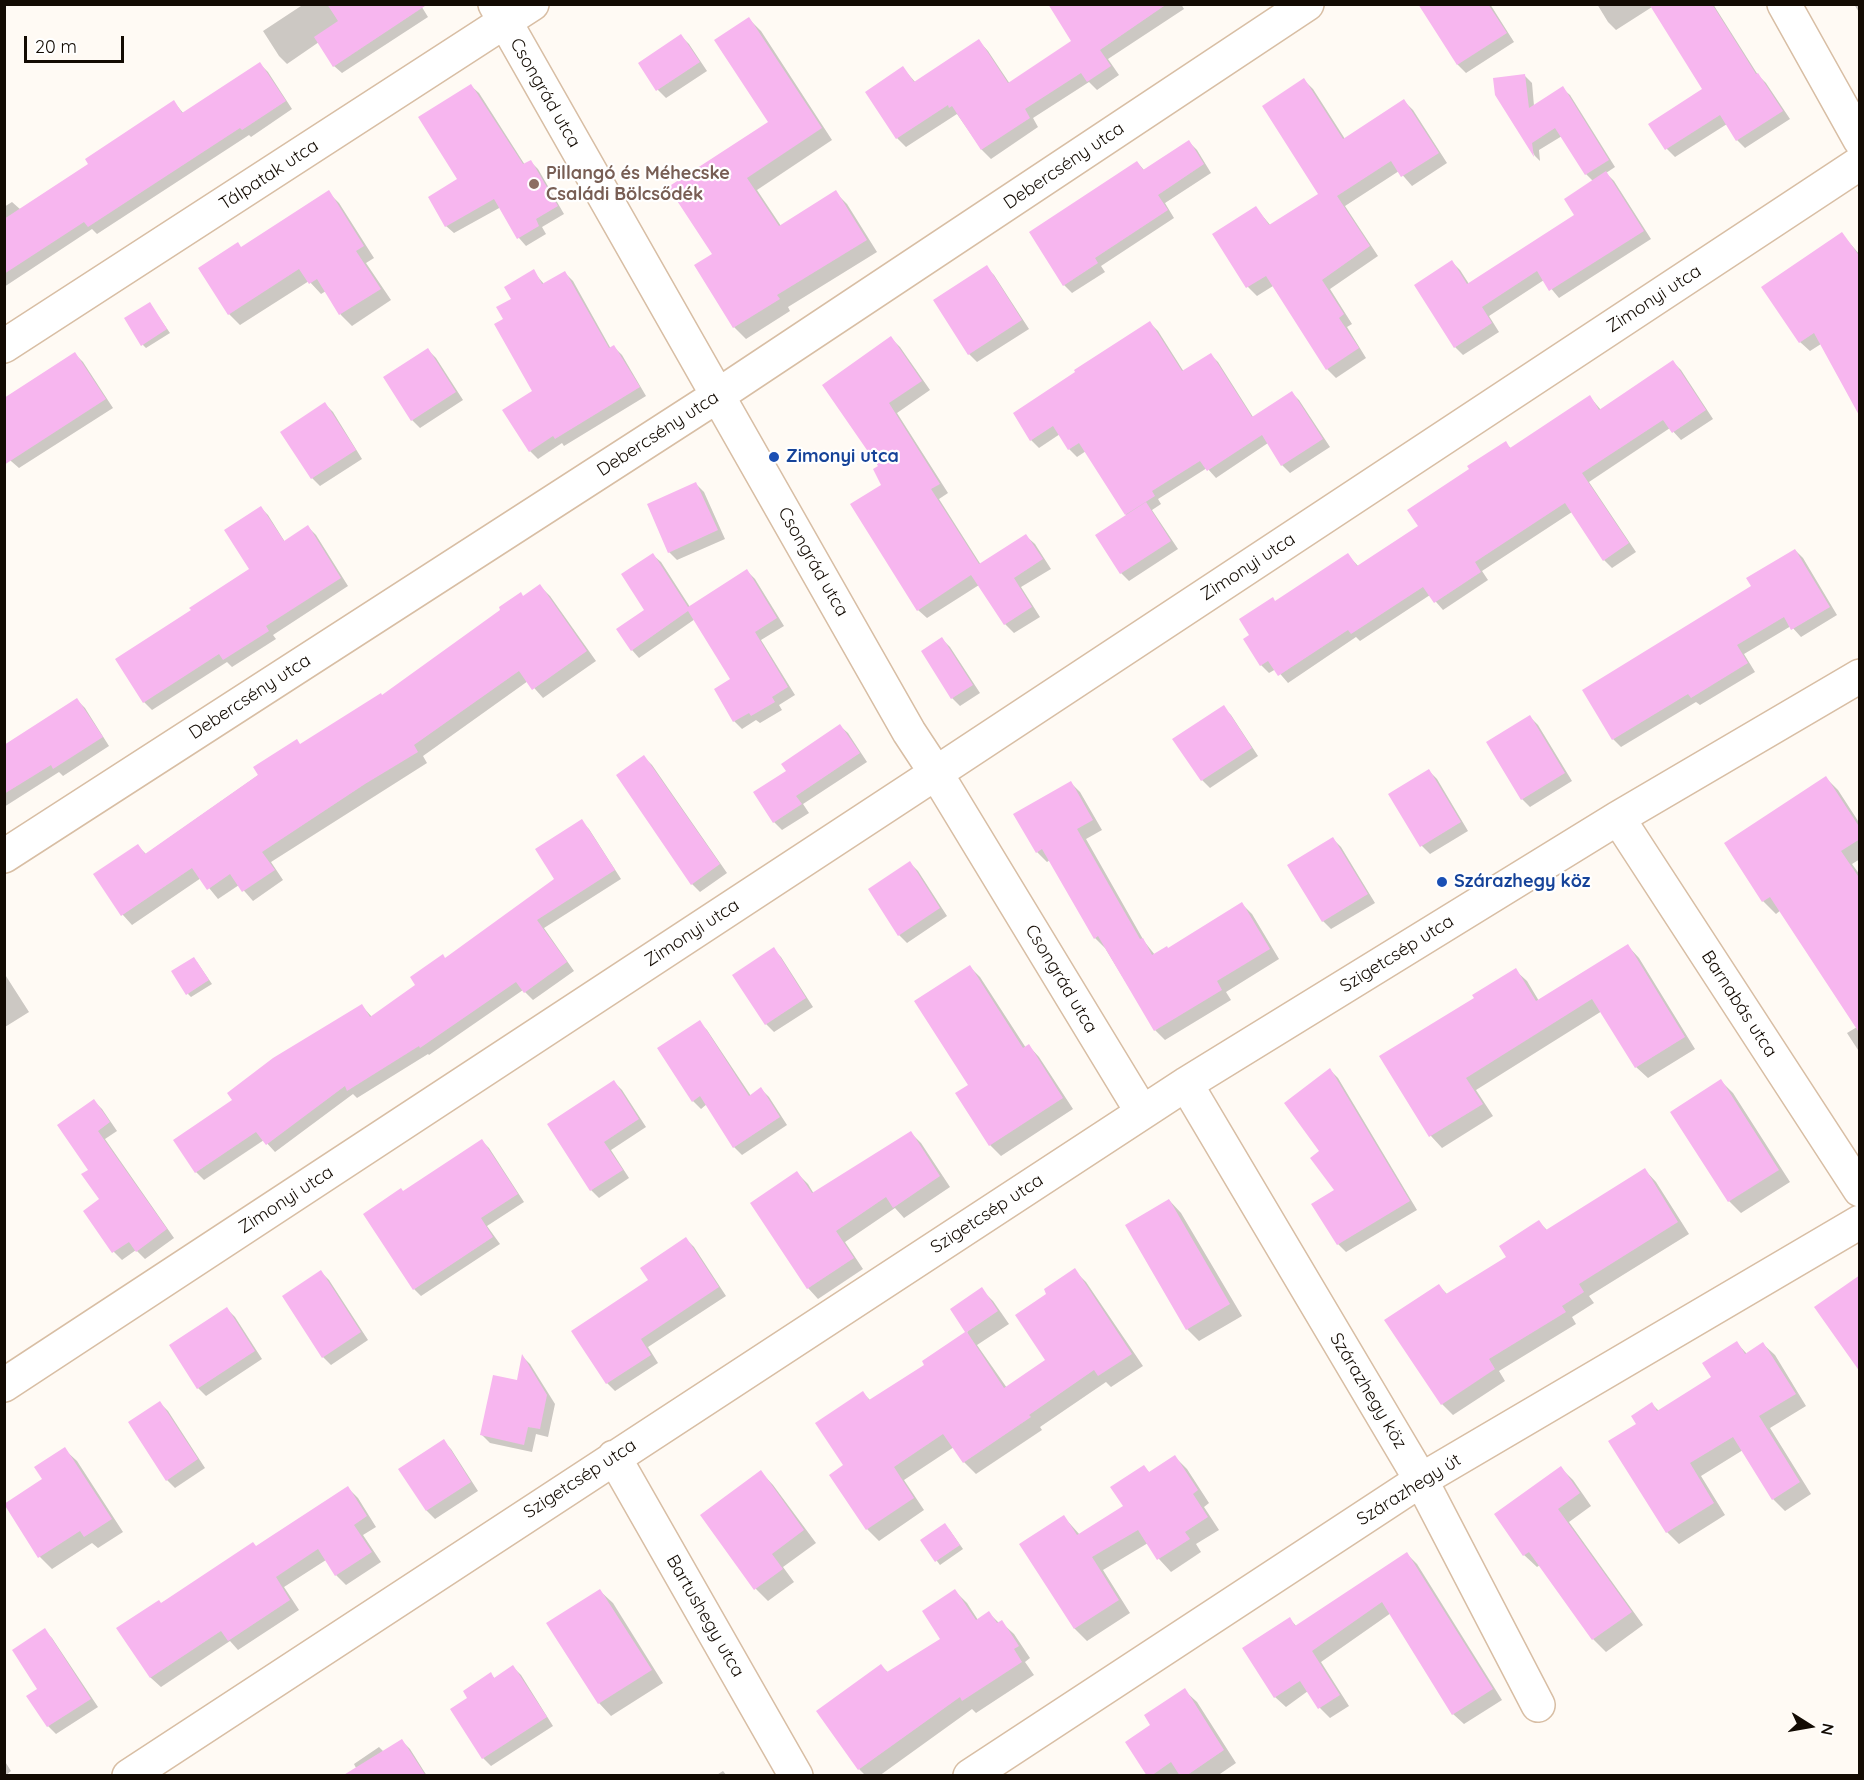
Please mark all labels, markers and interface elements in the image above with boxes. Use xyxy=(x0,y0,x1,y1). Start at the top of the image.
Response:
scale bar xyxy=(27,24,128,62)
street label: Csongrád utca xyxy=(505,34,585,152)
text: 20 m xyxy=(35,35,77,58)
street label: Debercsény utca xyxy=(1000,118,1128,214)
street label: Tálpatak utca xyxy=(215,135,323,215)
place label: Pillangó és Méhecske Családi Bölcsődék xyxy=(546,163,730,206)
marker: Pillangó és Méhecske Családi Bölcsődék xyxy=(527,177,541,191)
street label: Zimonyi utca xyxy=(1603,260,1705,338)
street label: Debercsény utca xyxy=(593,387,723,481)
place label: Zimonyi utca xyxy=(786,446,899,468)
marker: Zimonyi utca xyxy=(767,450,781,464)
street label: Csongrád utca xyxy=(773,503,853,621)
street label: Zimonyi utca xyxy=(1197,528,1299,606)
street label: Debercsény utca xyxy=(185,650,315,744)
place label: Szárazhegy köz xyxy=(1454,871,1591,893)
marker: Szárazhegy köz xyxy=(1435,875,1449,889)
street label: Zimonyi utca xyxy=(641,894,743,972)
street label: Szigetcsép utca xyxy=(1336,910,1458,998)
street label: Csongrád utca xyxy=(1020,921,1102,1037)
street label: Barnabás utca xyxy=(1697,947,1781,1061)
street label: Zimonyi utca xyxy=(235,1161,337,1239)
street label: Szigetcsép utca xyxy=(927,1170,1047,1258)
street label: Szárazhegy köz xyxy=(1325,1329,1411,1453)
street label: Szigetcsép utca xyxy=(520,1435,640,1523)
street label: Szárazhegy út xyxy=(1353,1449,1465,1531)
street label: Bartushegy utca xyxy=(661,1551,749,1681)
north arrow xyxy=(1780,1696,1840,1756)
text: N xyxy=(1817,1722,1839,1737)

